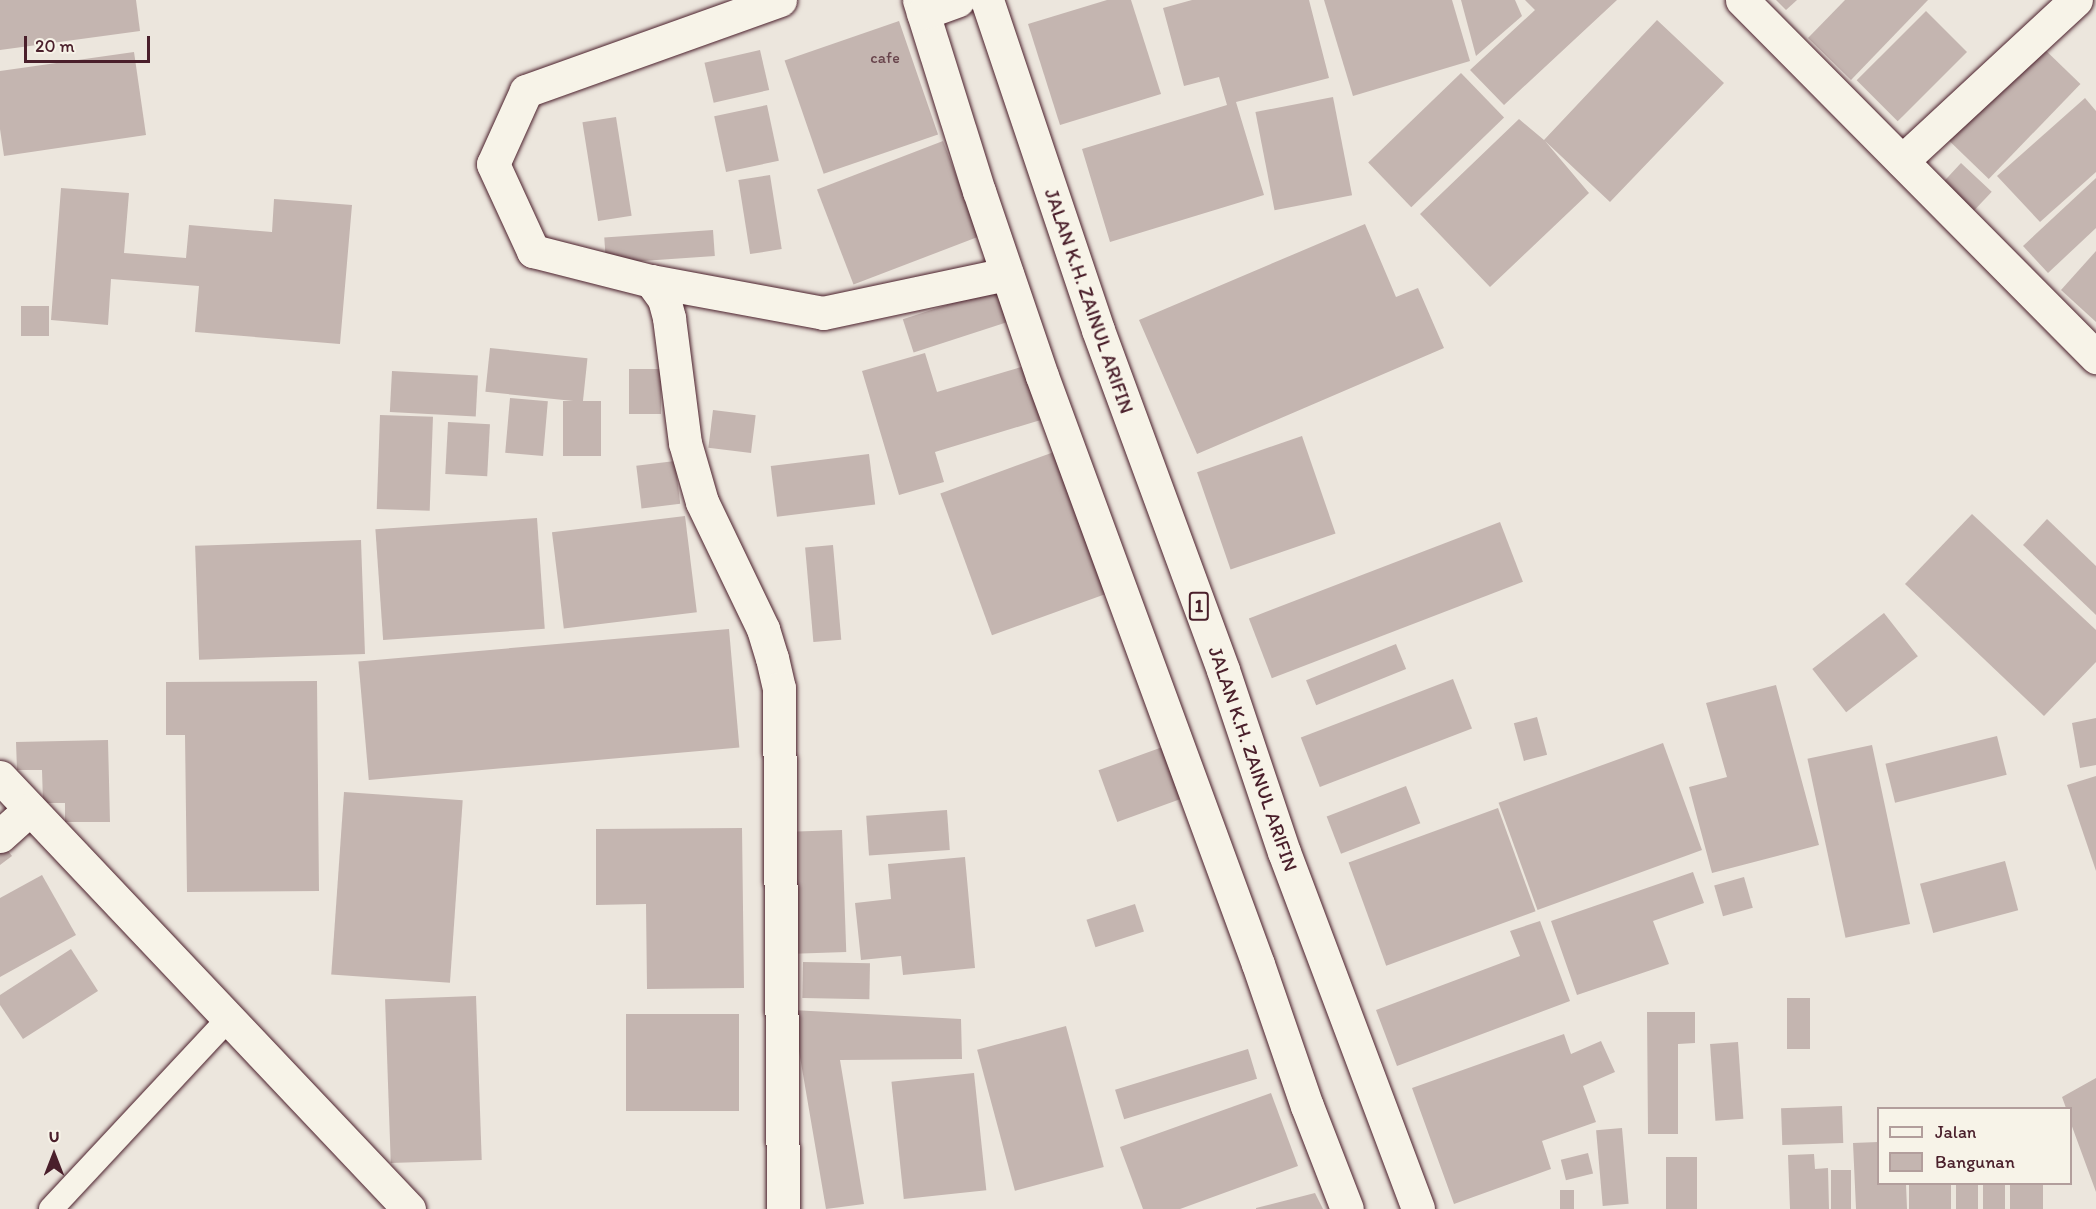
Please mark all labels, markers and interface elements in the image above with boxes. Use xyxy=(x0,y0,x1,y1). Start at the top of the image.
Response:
scale bar xyxy=(27,24,153,62)
text: 20 m xyxy=(35,35,75,57)
house number: cafe xyxy=(870,48,900,68)
street label: JALAN K.H. ZAINUL ARIFIN xyxy=(1039,185,1139,417)
road number: 1 xyxy=(1188,591,1210,621)
street label: JALAN K.H. ZAINUL ARIFIN xyxy=(1203,643,1303,875)
legend xyxy=(1877,1107,2072,1185)
text: Jalan xyxy=(1935,1121,1976,1143)
north arrow xyxy=(24,1125,84,1185)
text: U xyxy=(49,1127,59,1146)
text: Bangunan xyxy=(1935,1151,2015,1173)

